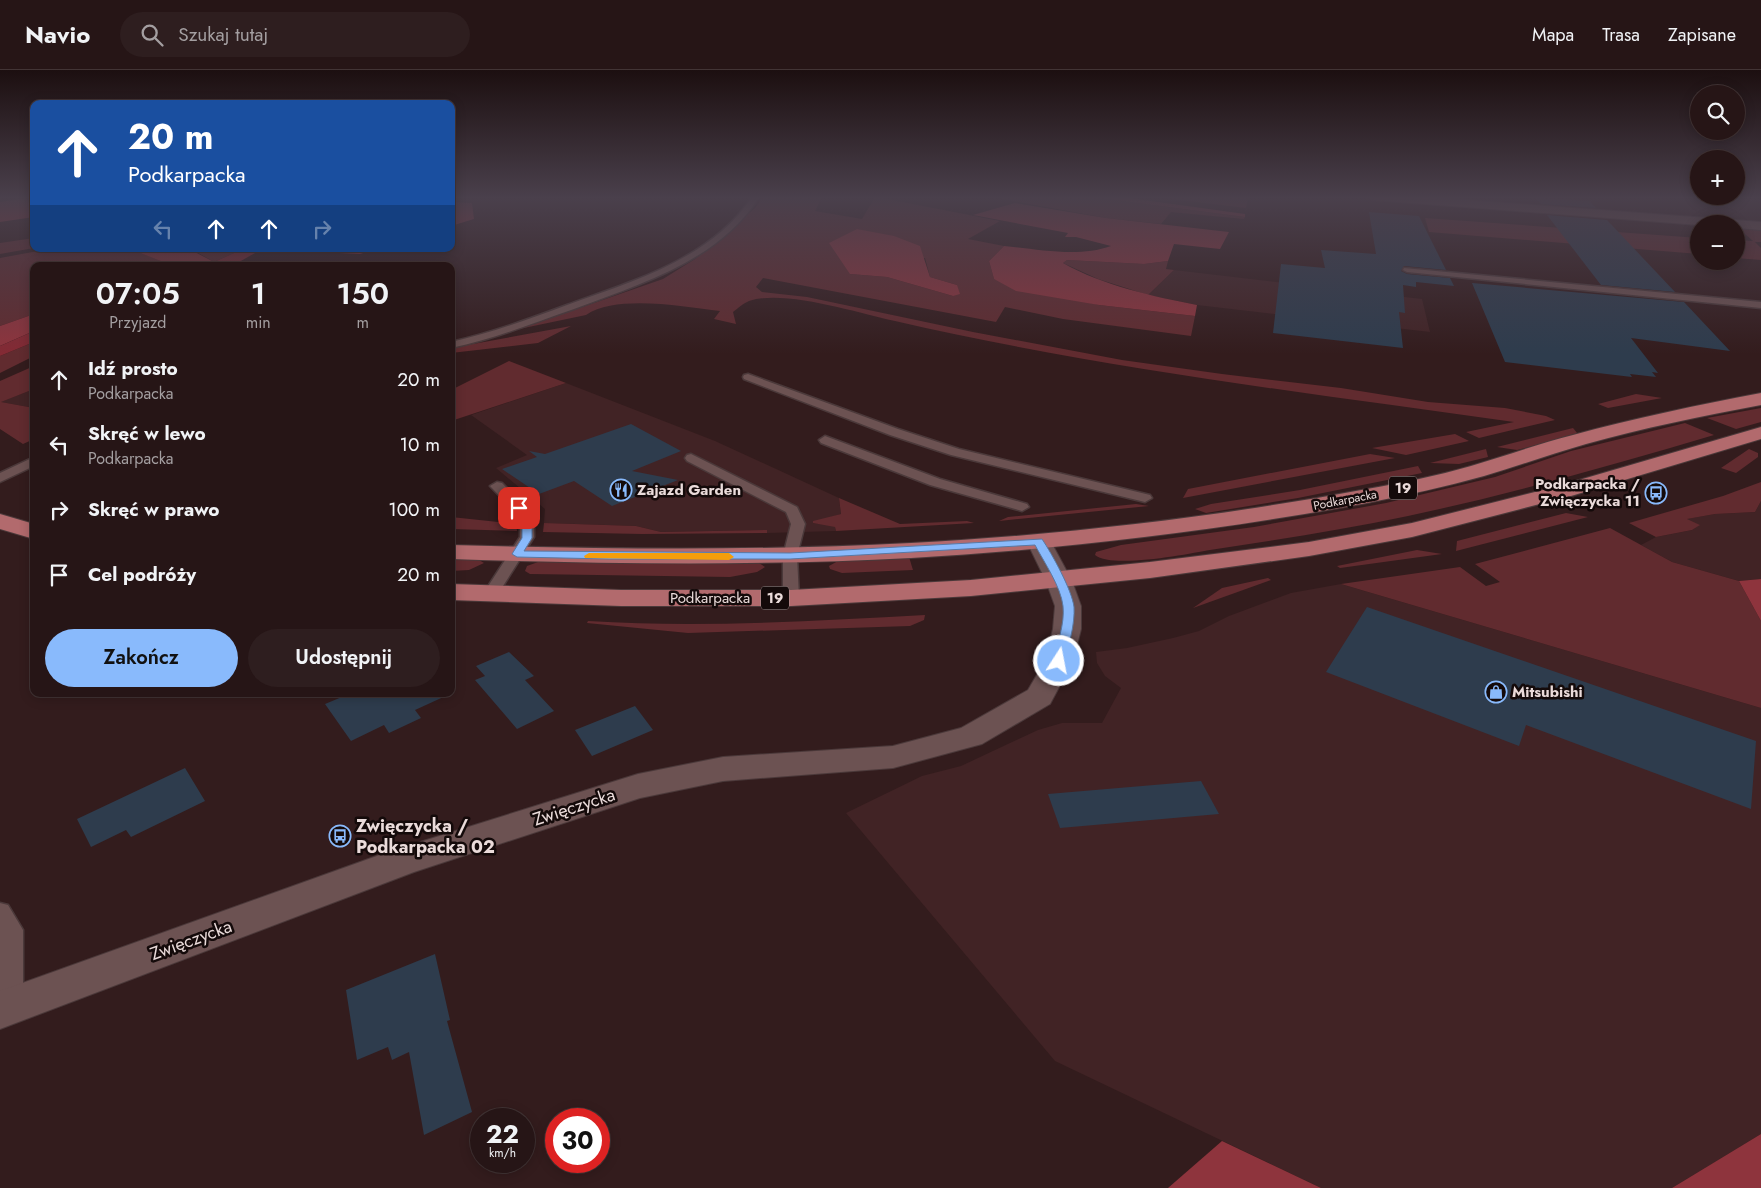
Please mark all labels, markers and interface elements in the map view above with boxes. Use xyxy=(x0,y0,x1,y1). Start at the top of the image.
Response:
search box xyxy=(120,12,470,57)
text: Navio xyxy=(25,17,90,52)
icon: search xyxy=(138,21,166,49)
text: Szukaj tutaj xyxy=(178,21,268,48)
text: Mapa xyxy=(1532,22,1574,48)
text: Trasa xyxy=(1602,22,1640,48)
text: Zapisane xyxy=(1668,22,1736,48)
map controls xyxy=(1690,85,1745,270)
button: search xyxy=(1690,85,1745,140)
text: 20 m xyxy=(128,112,213,162)
icon: ahead xyxy=(45,120,110,185)
button: + xyxy=(1690,150,1745,205)
text: Podkarpacka xyxy=(128,158,246,190)
icon: left xyxy=(149,215,177,243)
icon: ahead xyxy=(202,215,230,243)
icon: ahead xyxy=(255,215,283,243)
icon: right xyxy=(308,215,336,243)
button: − xyxy=(1690,215,1745,270)
text: 07:05 xyxy=(96,272,180,315)
text: 1 xyxy=(251,272,266,315)
text: 150 xyxy=(337,272,389,315)
text: Przyjazd xyxy=(109,311,166,334)
text: min xyxy=(246,311,271,334)
text: m xyxy=(357,311,369,334)
text: Idź prosto xyxy=(88,355,178,382)
icon: ahead xyxy=(45,366,73,394)
text: 20 m xyxy=(397,366,440,393)
text: Podkarpacka xyxy=(88,382,174,405)
text: Skręć w lewo xyxy=(88,420,206,447)
icon: left xyxy=(45,431,73,459)
text: 10 m xyxy=(400,431,440,458)
text: Podkarpacka xyxy=(88,447,174,470)
place label: Podkarpacka / Zwięczycka 11 xyxy=(1535,473,1640,512)
road number: 19 xyxy=(1389,476,1417,499)
restaurant icon: Zajazd Garden xyxy=(609,478,633,502)
place label: Zajazd Garden xyxy=(637,479,741,501)
bus stop icon: Podkarpacka / Zwięczycka 11 xyxy=(1644,481,1668,505)
street label: Podkarpacka xyxy=(1312,485,1378,515)
pin xyxy=(498,487,540,529)
icon: arrive xyxy=(505,494,533,522)
icon: right xyxy=(45,496,73,524)
text: Skręć w prawo xyxy=(88,496,220,523)
text: 100 m xyxy=(388,496,440,523)
icon: arrive xyxy=(45,561,73,589)
text: Cel podróży xyxy=(88,561,196,588)
text: 20 m xyxy=(397,561,440,588)
road number: 19 xyxy=(761,586,789,610)
street label: Podkarpacka xyxy=(670,587,750,609)
button: Zakończ xyxy=(45,629,238,687)
button: Udostępnij xyxy=(248,629,440,687)
position arrow xyxy=(1032,634,1084,686)
shop icon: Mitsubishi xyxy=(1484,680,1508,704)
place label: Mitsubishi xyxy=(1512,681,1583,703)
street label: Zwięczycka xyxy=(530,781,618,833)
place label: Zwięczycka / Podkarpacka 02 xyxy=(356,813,495,860)
bus stop icon: Zwięczycka / Podkarpacka 02 xyxy=(328,824,352,848)
street label: Zwięczycka xyxy=(147,913,235,967)
speed limit sign: 30 xyxy=(545,1108,610,1173)
text: 22 xyxy=(486,1116,519,1152)
text: km/h xyxy=(489,1144,516,1162)

